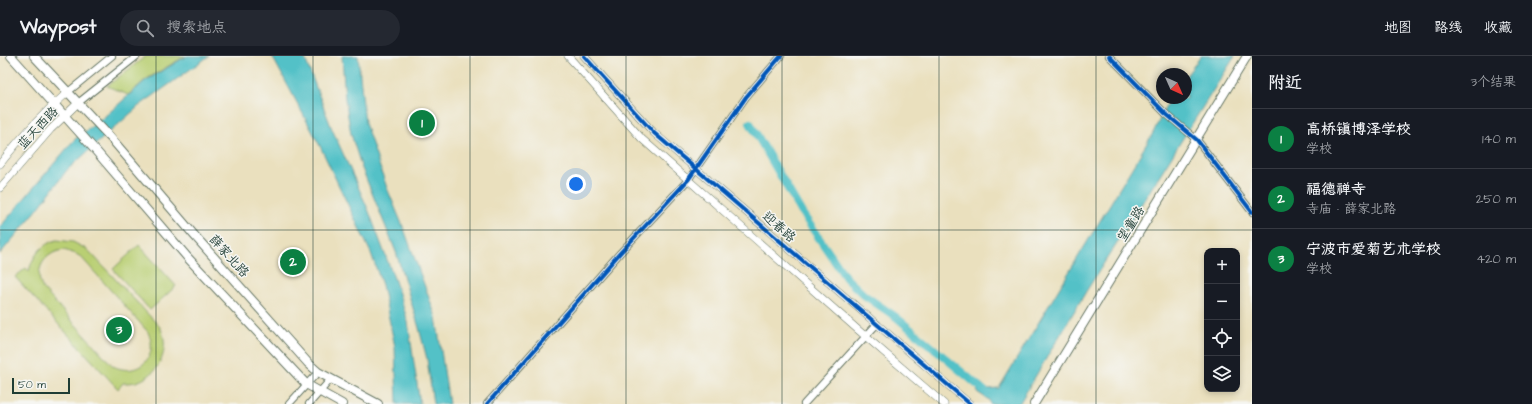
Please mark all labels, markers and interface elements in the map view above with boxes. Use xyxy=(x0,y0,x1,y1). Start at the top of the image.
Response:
search box xyxy=(120,10,400,46)
text: Waypost xyxy=(20,14,96,41)
icon: search xyxy=(134,17,156,39)
text: 搜索地点 xyxy=(166,17,226,38)
text: 地图 xyxy=(1384,18,1412,38)
text: 路线 xyxy=(1434,18,1462,38)
text: 收藏 xyxy=(1484,18,1512,38)
north arrow xyxy=(1156,68,1192,104)
text: 附近 xyxy=(1268,71,1302,95)
text: 3个结果 xyxy=(1470,73,1516,91)
street label: 蓝天西路 xyxy=(14,103,62,153)
pin: 1 xyxy=(409,108,435,138)
text: 高桥镇博泽学校 xyxy=(1306,119,1411,140)
text: 1 xyxy=(1280,130,1282,148)
text: 140 m xyxy=(1482,130,1516,148)
text: 学校 xyxy=(1306,140,1332,158)
your location xyxy=(566,174,586,194)
text: 福德禅寺 xyxy=(1306,179,1366,200)
text: 2 xyxy=(1277,190,1285,208)
text: 250 m xyxy=(1476,190,1516,208)
text: 寺庙 · 薛家北路 xyxy=(1306,200,1396,218)
street label: 望童路 xyxy=(1113,203,1149,245)
street label: 迎春路 xyxy=(758,207,800,247)
street label: 薛家北路 xyxy=(205,231,253,281)
text: 宁波市爱菊艺术学校 xyxy=(1306,239,1441,260)
pin: 2 xyxy=(280,247,306,277)
map controls xyxy=(1204,248,1240,392)
button: + xyxy=(1204,248,1240,284)
text: 3 xyxy=(1278,250,1284,268)
text: 420 m xyxy=(1476,250,1516,268)
text: 学校 xyxy=(1306,260,1332,278)
button: − xyxy=(1204,284,1240,320)
pin: 3 xyxy=(106,315,132,345)
button: locate xyxy=(1204,320,1240,356)
button: layers xyxy=(1204,356,1240,392)
scale bar xyxy=(12,376,70,395)
text: 50 m xyxy=(18,377,46,392)

